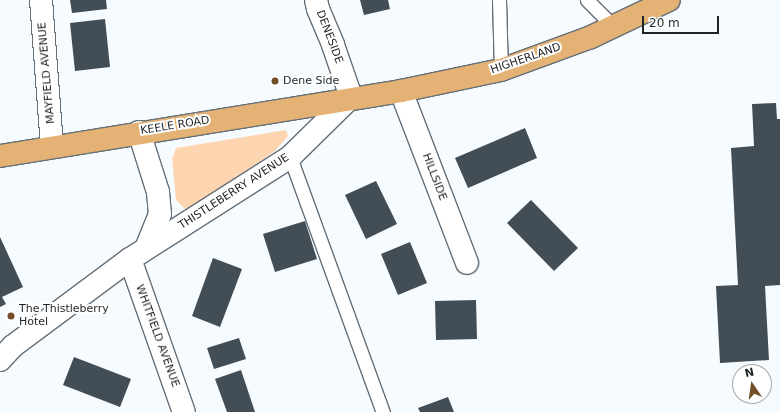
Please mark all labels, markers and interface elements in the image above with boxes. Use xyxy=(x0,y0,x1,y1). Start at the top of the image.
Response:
street label: DENESIDE xyxy=(313,8,345,66)
scale bar xyxy=(644,8,721,34)
text: 20 m xyxy=(649,16,680,30)
street label: MAYFIELD AVENUE xyxy=(36,22,58,124)
street label: HIGHERLAND xyxy=(489,41,563,77)
place label: Dene Side xyxy=(283,74,339,88)
marker: Dene Side xyxy=(270,76,280,86)
street label: KEELE ROAD xyxy=(140,114,210,138)
street label: THISTLEBERRY AVENUE xyxy=(176,151,292,233)
street label: HILLSIDE xyxy=(419,152,449,202)
street label: WHITFIELD AVENUE xyxy=(132,283,182,389)
place label: The Thistleberry Hotel xyxy=(19,303,109,329)
marker: The Thistleberry Hotel xyxy=(6,311,16,321)
north arrow xyxy=(732,364,772,404)
text: N xyxy=(743,365,755,380)

